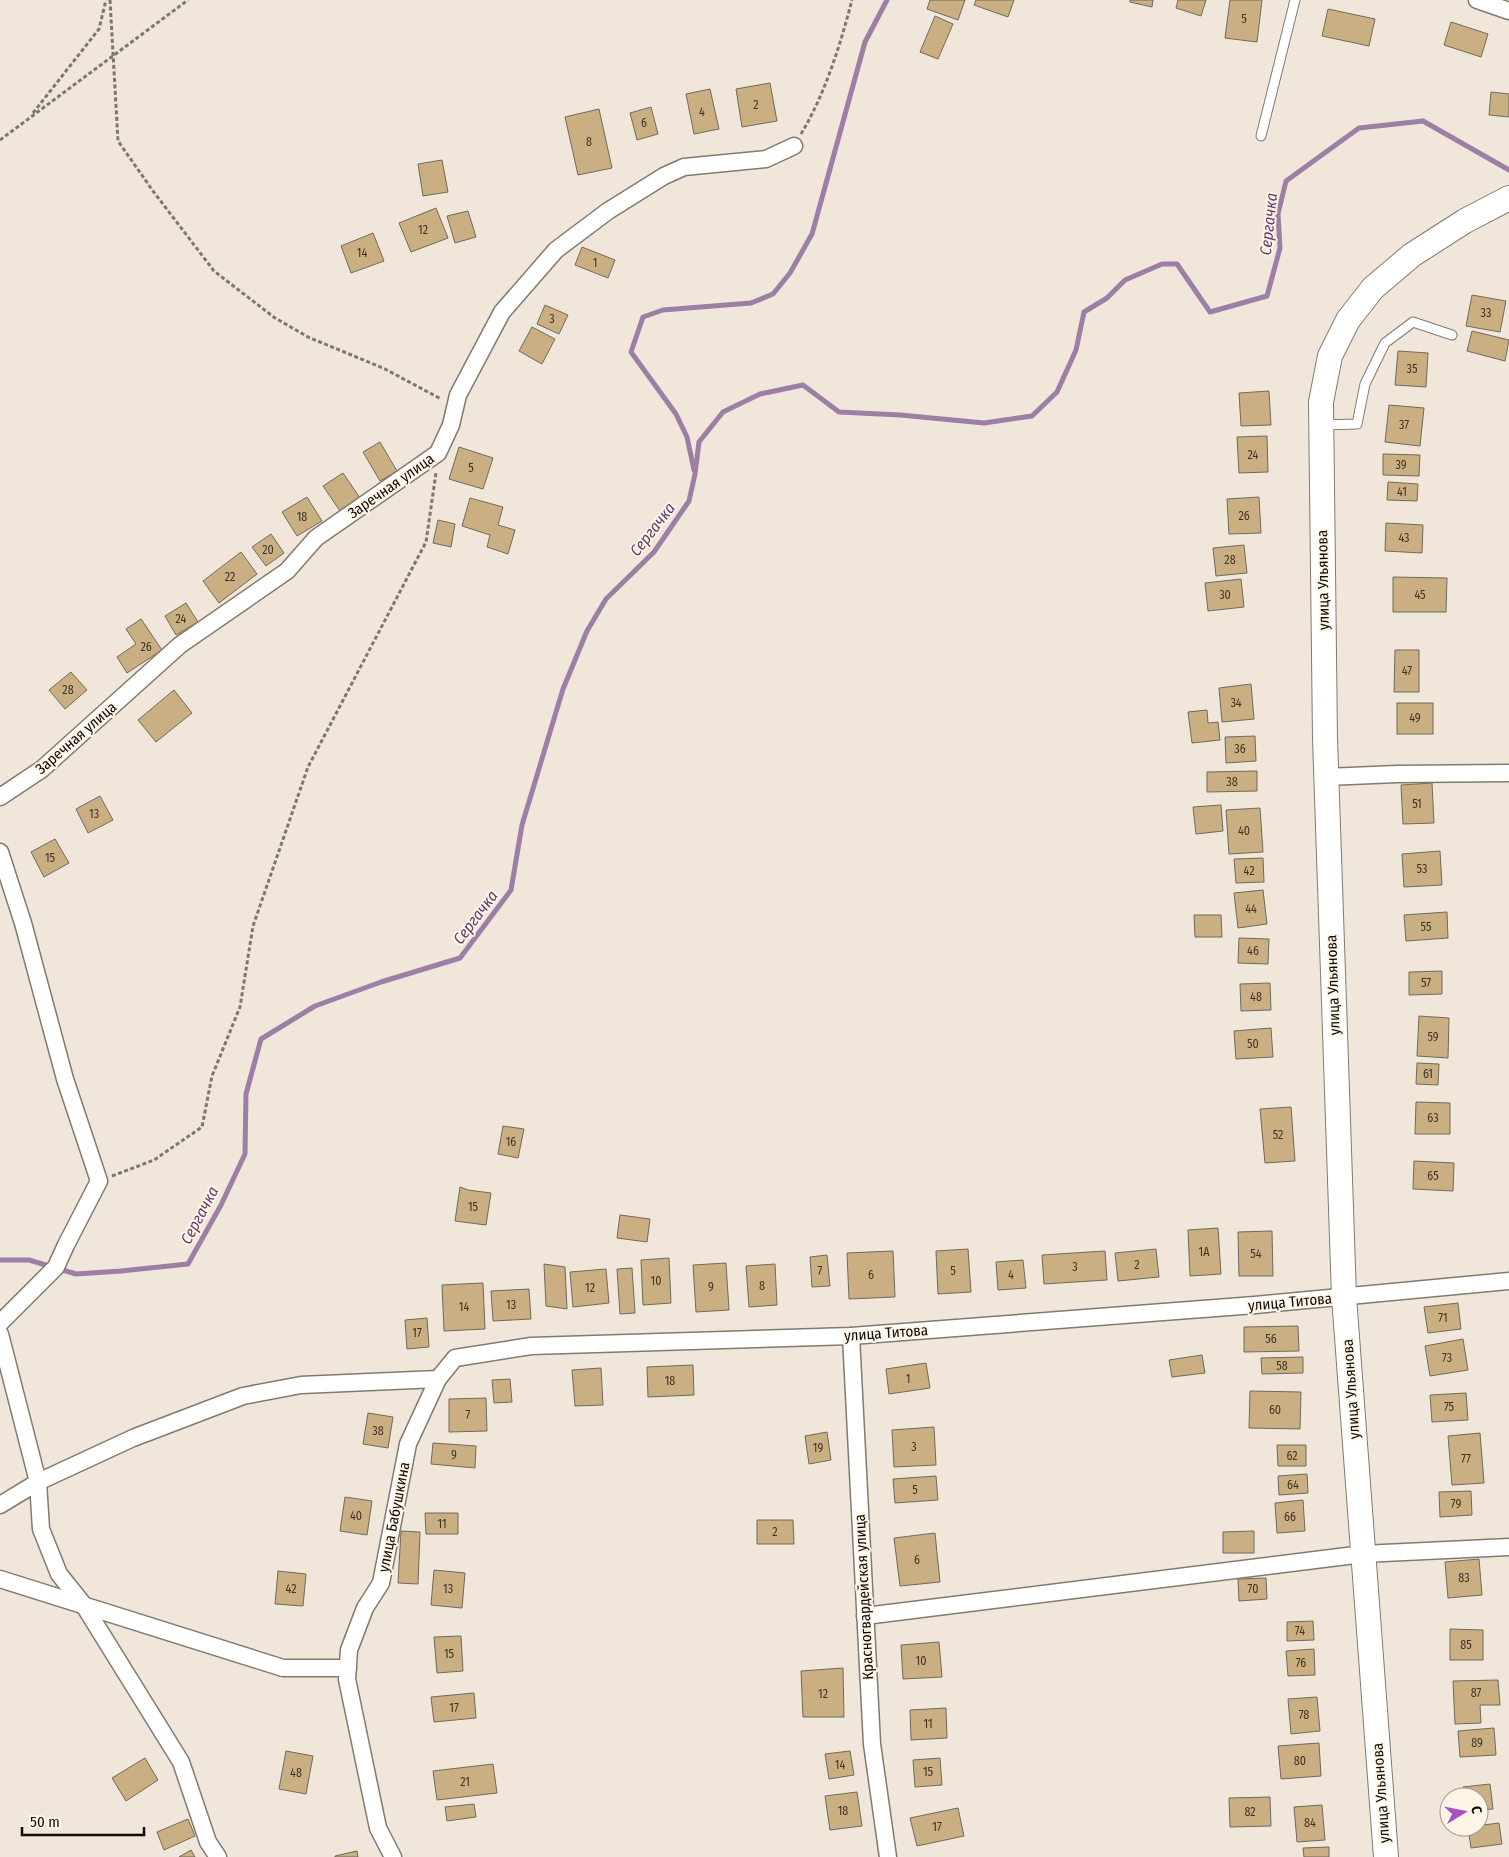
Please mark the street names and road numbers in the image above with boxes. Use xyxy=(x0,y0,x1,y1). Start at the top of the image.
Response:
street label: Заречная улица xyxy=(344,450,438,522)
street label: улица Ульянова xyxy=(1313,530,1333,630)
street label: Заречная улица xyxy=(32,698,120,778)
street label: улица Ульянова xyxy=(1322,935,1344,1035)
street label: улица Титова xyxy=(1247,1289,1333,1315)
street label: улица Титова xyxy=(843,1321,929,1345)
street label: улица Ульянова xyxy=(1339,1338,1363,1440)
street label: улица Бабушкина xyxy=(374,1460,414,1574)
street label: Красногвардейская улица xyxy=(851,1514,877,1680)
street label: улица Ульянова xyxy=(1369,1742,1393,1844)

